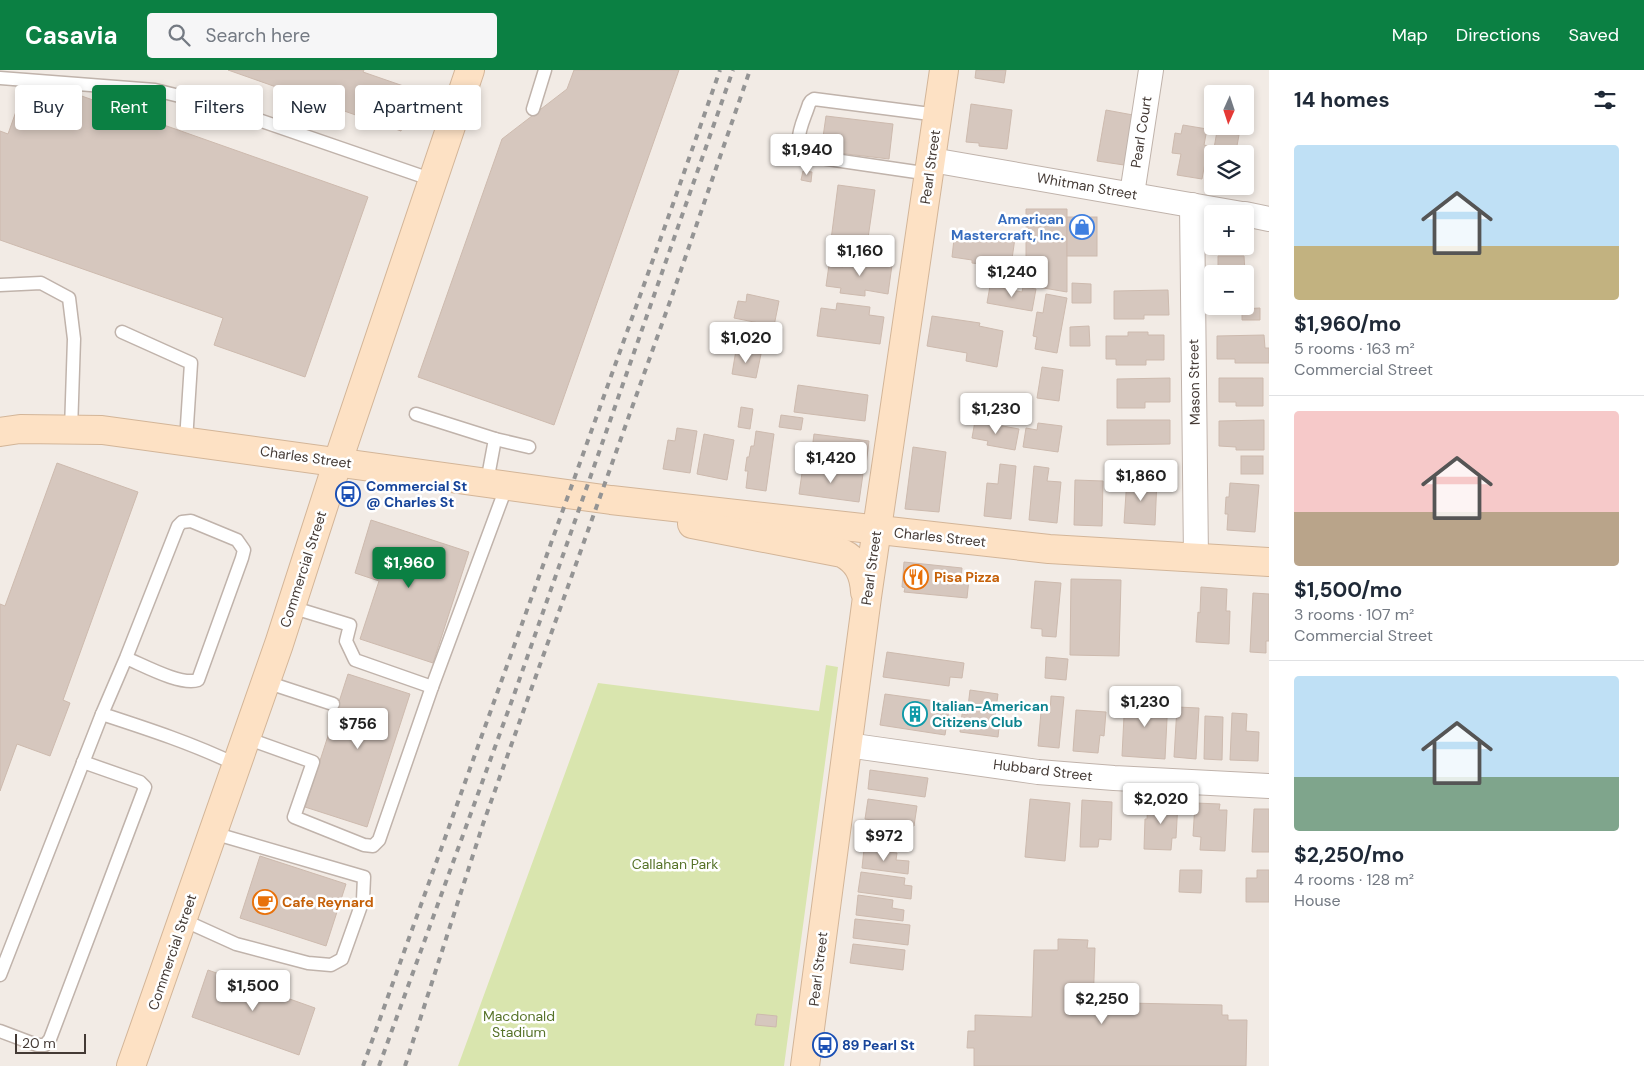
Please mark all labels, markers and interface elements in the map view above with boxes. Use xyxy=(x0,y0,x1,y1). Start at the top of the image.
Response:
search box xyxy=(147,13,497,58)
text: Casavia xyxy=(25,20,117,51)
icon: search xyxy=(165,21,193,49)
text: Search here xyxy=(205,23,310,48)
text: Map xyxy=(1392,23,1428,47)
text: Directions xyxy=(1456,23,1541,47)
text: Saved xyxy=(1569,23,1619,47)
chip: Buy xyxy=(15,85,82,130)
chip: Rent xyxy=(92,85,166,130)
chip: Filters xyxy=(176,85,263,130)
chip: New xyxy=(273,85,345,130)
chip: Apartment xyxy=(355,85,481,130)
north arrow xyxy=(1204,85,1254,135)
map controls xyxy=(1204,85,1254,315)
text: 14 homes xyxy=(1294,86,1390,114)
icon: filters xyxy=(1591,86,1619,114)
street label: Pearl Court xyxy=(1126,95,1156,169)
street label: Pearl Street xyxy=(916,129,944,205)
pin: $1,940 xyxy=(766,134,848,176)
text: $1,940 xyxy=(781,139,833,160)
button: layers xyxy=(1204,145,1254,195)
street label: Whitman Street xyxy=(1035,168,1139,204)
icon: home xyxy=(1412,178,1502,268)
button: + xyxy=(1204,205,1254,255)
place label: American Mastercraft, Inc. xyxy=(951,210,1064,244)
shop icon: American Mastercraft, Inc. xyxy=(1069,214,1095,240)
pin: $1,160 xyxy=(819,234,901,277)
text: $1,160 xyxy=(837,240,883,261)
pin: $1,240 xyxy=(971,256,1053,298)
text: $1,240 xyxy=(987,261,1037,282)
button: − xyxy=(1204,265,1254,315)
text: $1,960/mo xyxy=(1294,310,1401,338)
pin: $1,020 xyxy=(705,322,787,364)
text: $1,020 xyxy=(720,327,772,348)
text: 5 rooms · 163 m² xyxy=(1294,338,1415,359)
street label: Mason Street xyxy=(1184,339,1204,425)
text: Commercial Street xyxy=(1294,359,1433,380)
pin: $1,230 xyxy=(955,392,1037,435)
text: $1,230 xyxy=(971,398,1021,419)
street label: Charles Street xyxy=(259,442,353,472)
pin: $1,420 xyxy=(790,442,872,484)
icon: home xyxy=(1412,443,1502,533)
text: $1,420 xyxy=(806,447,856,468)
pin: $1,860 xyxy=(1100,460,1182,502)
text: $1,860 xyxy=(1116,465,1166,486)
place label: Commercial St @ Charles St xyxy=(366,477,467,511)
bus stop icon: Commercial St @ Charles St xyxy=(335,481,361,507)
street label: Commercial Street xyxy=(276,508,330,630)
street label: Charles Street xyxy=(893,523,987,551)
street label: Pearl Street xyxy=(857,530,885,606)
pin: $1,960 xyxy=(368,546,450,589)
text: $1,960 xyxy=(384,552,435,573)
restaurant icon: Pisa Pizza xyxy=(903,564,929,590)
place label: Pisa Pizza xyxy=(934,568,1000,586)
text: $1,500/mo xyxy=(1294,576,1402,604)
text: 3 rooms · 107 m² xyxy=(1294,604,1414,625)
text: Commercial Street xyxy=(1294,625,1433,646)
pin: $1,230 xyxy=(1104,686,1186,728)
text: $1,230 xyxy=(1120,691,1170,712)
place label: Italian-American Citizens Club xyxy=(932,697,1049,731)
building icon: Italian-American Citizens Club xyxy=(902,701,928,727)
pin: $756 xyxy=(328,708,388,750)
icon: home xyxy=(1412,708,1502,798)
text: $756 xyxy=(339,713,377,734)
street label: Hubbard Street xyxy=(992,755,1094,785)
pin: $2,020 xyxy=(1120,782,1202,825)
text: $2,020 xyxy=(1134,788,1188,809)
pin: $972 xyxy=(854,820,914,862)
text: $972 xyxy=(865,825,903,846)
text: $2,250/mo xyxy=(1294,841,1404,869)
park label: Callahan Park xyxy=(632,855,718,873)
text: 4 rooms · 128 m² xyxy=(1294,869,1414,890)
cafe icon: Cafe Reynard xyxy=(252,889,278,915)
text: House xyxy=(1294,890,1341,911)
street label: Commercial Street xyxy=(144,892,200,1012)
place label: Cafe Reynard xyxy=(282,893,374,911)
street label: Pearl Street xyxy=(804,931,832,1007)
pin: $1,500 xyxy=(212,970,294,1012)
text: $1,500 xyxy=(227,975,279,996)
pin: $2,250 xyxy=(1061,982,1143,1025)
text: $2,250 xyxy=(1075,988,1129,1009)
park label: Macdonald Stadium xyxy=(483,1007,555,1041)
scale bar xyxy=(15,1031,86,1054)
bus stop icon: 89 Pearl St xyxy=(812,1032,838,1058)
text: 20 m xyxy=(22,1034,56,1052)
place label: 89 Pearl St xyxy=(842,1036,915,1054)

